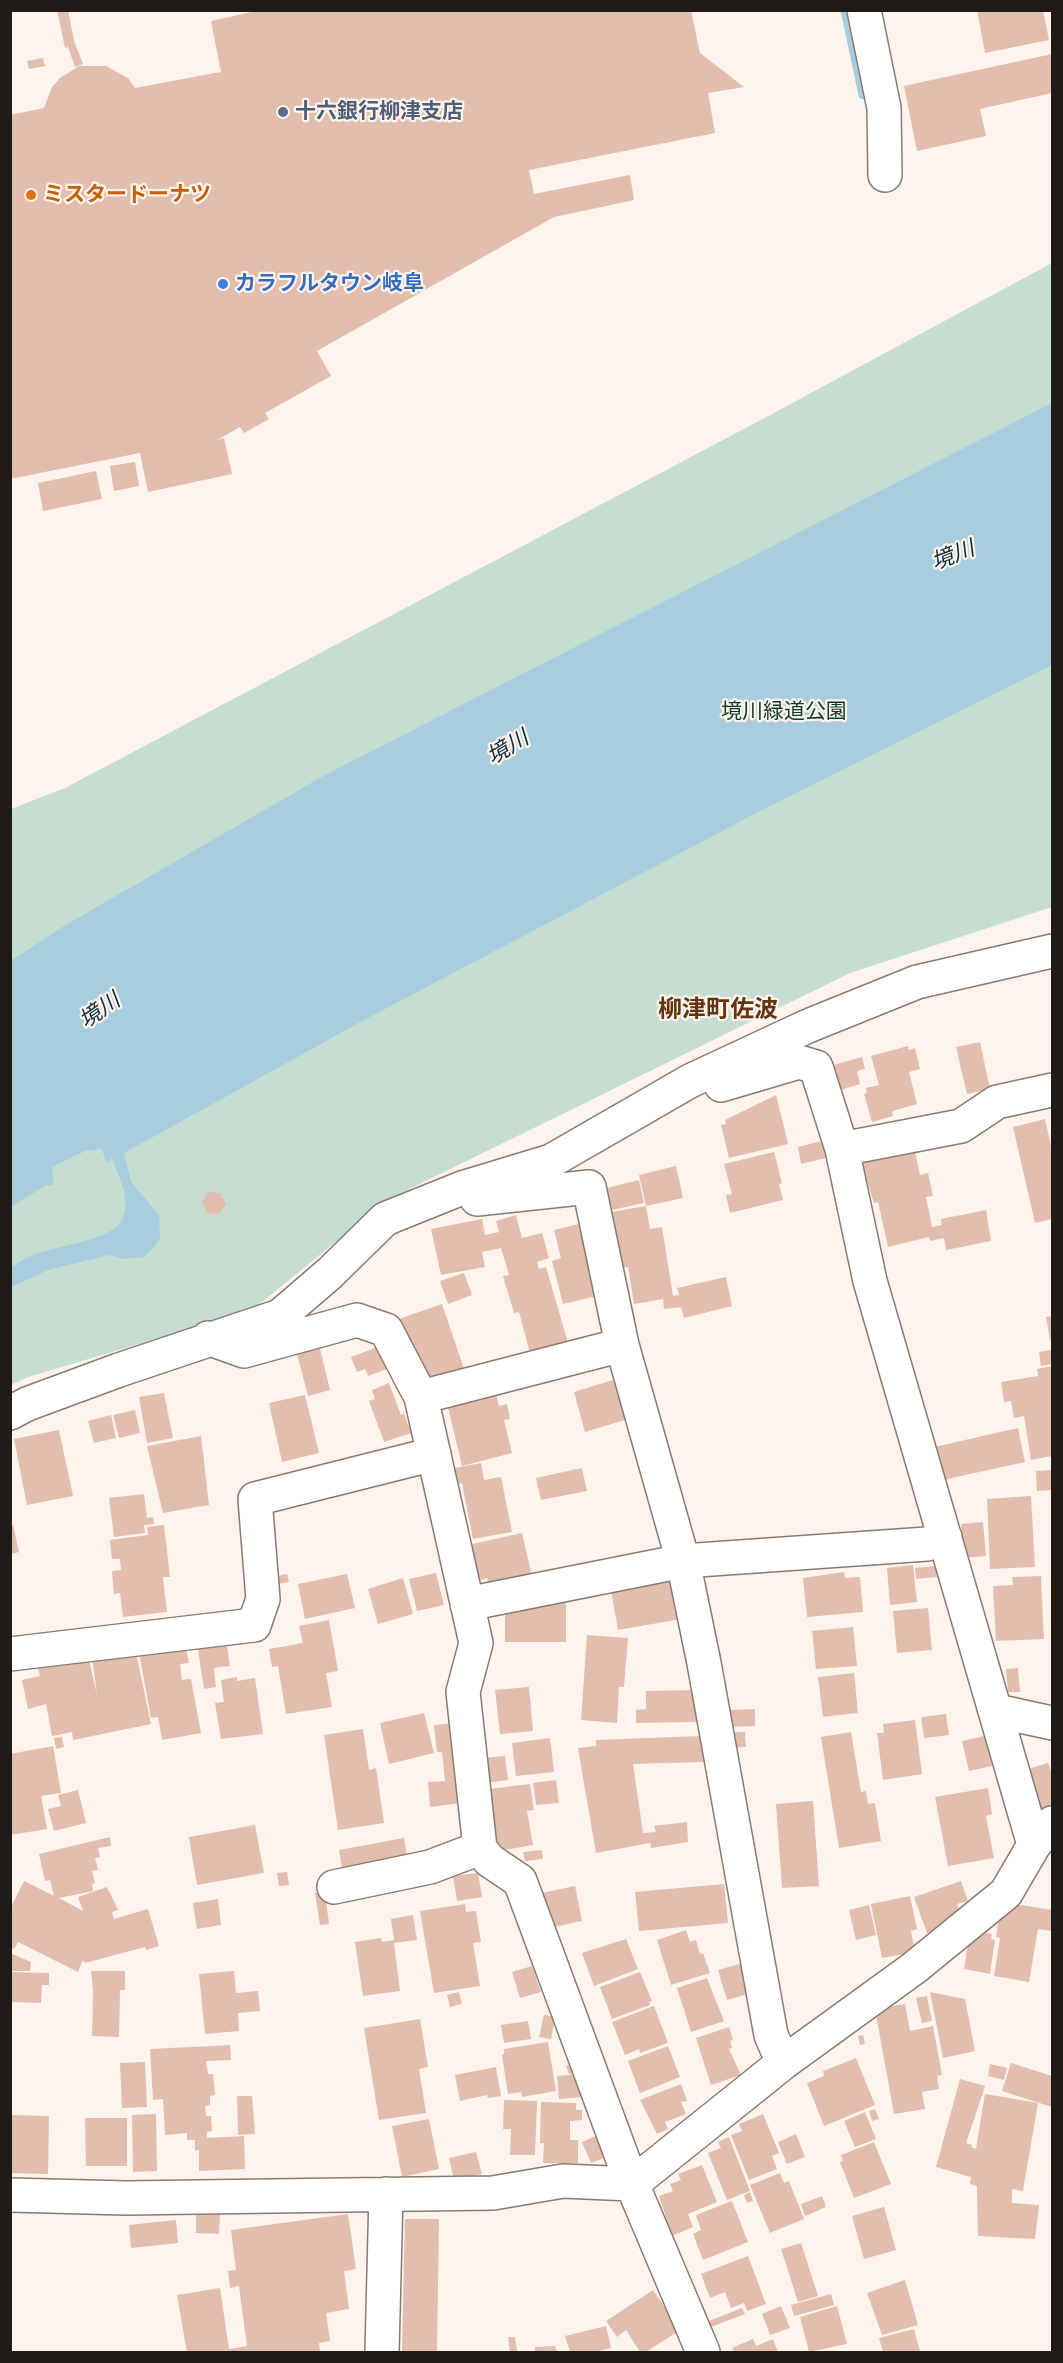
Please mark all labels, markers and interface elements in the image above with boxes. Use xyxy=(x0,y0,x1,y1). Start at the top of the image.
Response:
place label: 十六銀行柳津支店 xyxy=(295,99,463,125)
marker: 十六銀行柳津支店 xyxy=(276,105,290,119)
place label: ミスタードーナツ xyxy=(43,182,211,208)
marker: ミスタードーナツ xyxy=(24,188,38,202)
place label: カラフルタウン岐阜 xyxy=(235,271,424,297)
marker: カラフルタウン岐阜 xyxy=(216,277,230,291)
water label: 境川 xyxy=(928,536,978,576)
park label: 境川緑道公園 xyxy=(721,699,847,725)
water label: 境川 xyxy=(482,725,534,771)
water label: 境川 xyxy=(74,988,126,1034)
district label: 柳津町佐波 xyxy=(658,996,778,1024)

